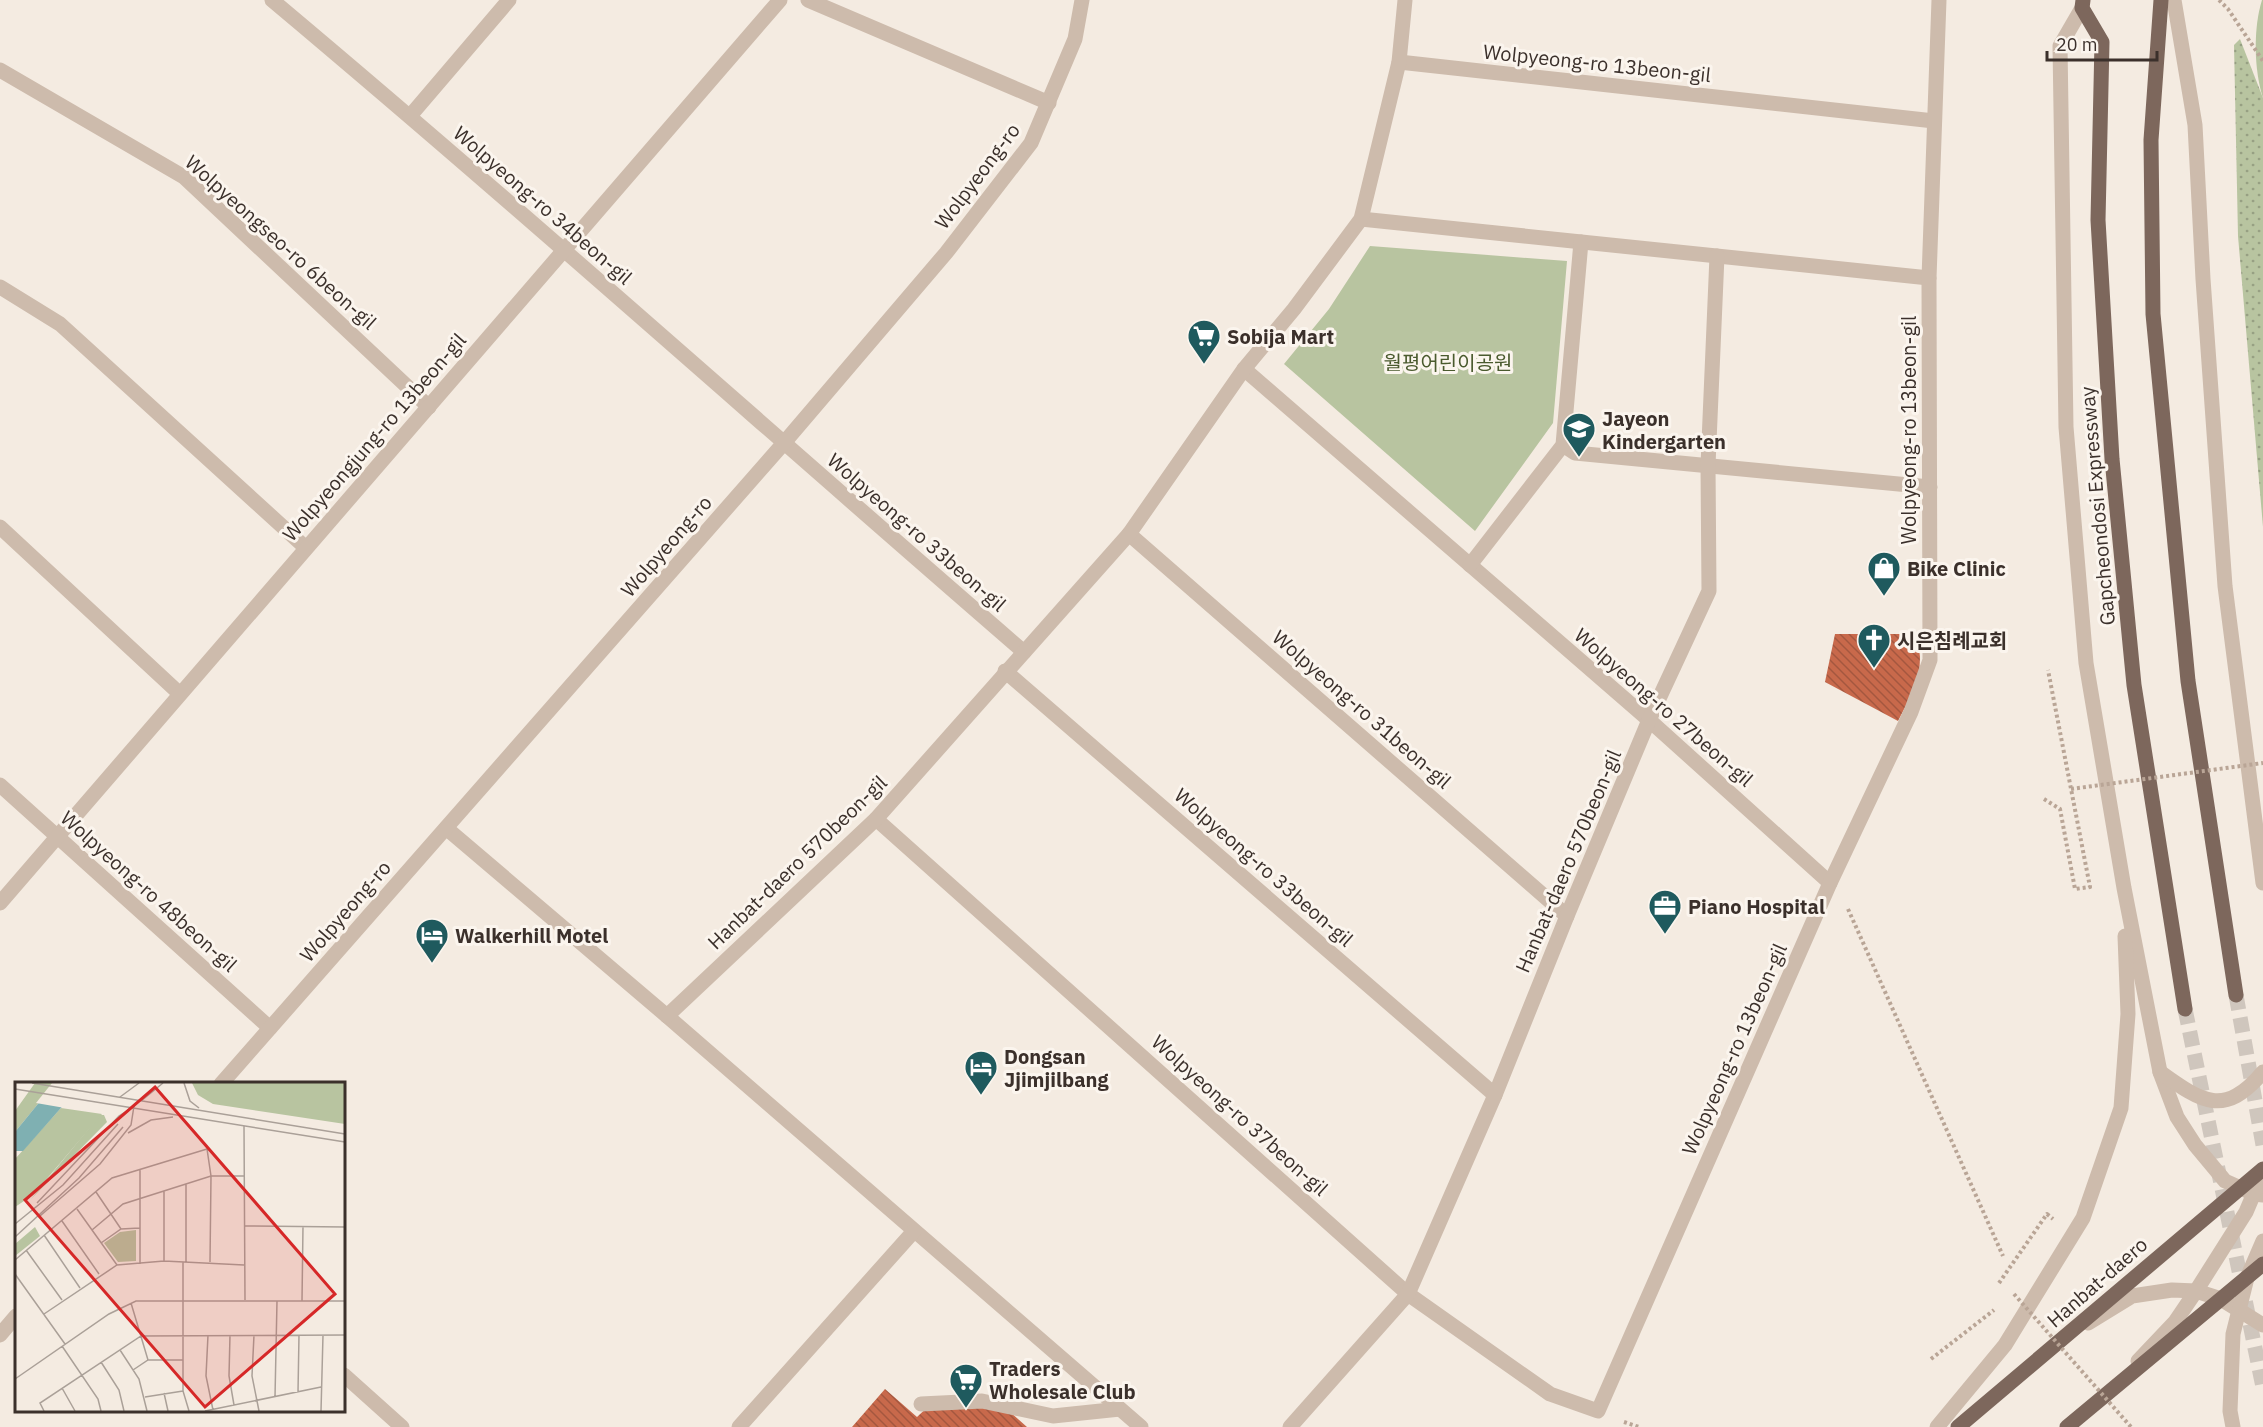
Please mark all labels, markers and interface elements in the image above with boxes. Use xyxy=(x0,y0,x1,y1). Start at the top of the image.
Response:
scale bar xyxy=(2047,24,2156,62)
text: 20 m xyxy=(2056,33,2098,56)
street label: Wolpyeong-ro 13beon-gil xyxy=(1482,38,1712,88)
street label: Wolpyeong-ro xyxy=(928,118,1026,234)
street label: Wolpyeong-ro 34beon-gil xyxy=(448,120,638,290)
street label: Wolpyeongseo-ro 6beon-gil xyxy=(179,149,383,335)
street label: Wolpyeong-ro 13beon-gil xyxy=(1895,316,1922,544)
supermarket icon: Sobija Mart xyxy=(1186,318,1222,365)
place label: Sobija Mart xyxy=(1227,323,1334,350)
street label: Wolpyeongjung-ro 13beon-gil xyxy=(276,327,472,547)
park label: 월평어린이공원 xyxy=(1384,349,1512,376)
street label: Gapcheondosi Expressway xyxy=(2073,385,2121,627)
place label: Jayeon Kindergarten xyxy=(1602,405,1726,455)
school or university icon: Jayeon Kindergarten xyxy=(1561,411,1597,458)
street label: Wolpyeong-ro 33beon-gil xyxy=(822,447,1012,617)
street label: Wolpyeong-ro xyxy=(614,490,718,602)
shop icon: Bike Clinic xyxy=(1866,550,1902,597)
place label: Bike Clinic xyxy=(1907,555,2006,582)
street label: Wolpyeong-ro 27beon-gil xyxy=(1569,622,1759,792)
church icon: 시은침례교회 xyxy=(1856,622,1892,669)
street label: Wolpyeong-ro 31beon-gil xyxy=(1267,624,1457,794)
place label: 시은침례교회 xyxy=(1897,627,2007,654)
street label: Hanbat-daero 570beon-gil xyxy=(1509,745,1627,977)
street label: Hanbat-daero 570beon-gil xyxy=(701,769,893,955)
street label: Wolpyeong-ro 33beon-gil xyxy=(1169,782,1359,952)
street label: Wolpyeong-ro 48beon-gil xyxy=(55,804,243,978)
street label: Wolpyeong-ro xyxy=(293,855,397,967)
office icon: Piano Hospital xyxy=(1647,888,1683,935)
place label: Piano Hospital xyxy=(1688,893,1825,920)
hotel icon: Walkerhill Motel xyxy=(414,917,450,964)
place label: Walkerhill Motel xyxy=(455,922,608,949)
street label: Wolpyeong-ro 13beon-gil xyxy=(1675,939,1793,1159)
street label: Wolpyeong-ro 37beon-gil xyxy=(1146,1028,1334,1202)
place label: Dongsan Jjimjilbang xyxy=(1004,1043,1109,1093)
hotel icon: Dongsan Jjimjilbang xyxy=(963,1049,999,1096)
inset map xyxy=(15,1082,345,1412)
street label: Hanbat-daero xyxy=(2041,1231,2153,1333)
place label: Traders Wholesale Club xyxy=(989,1355,1136,1405)
supermarket icon: Traders Wholesale Club xyxy=(948,1362,984,1409)

